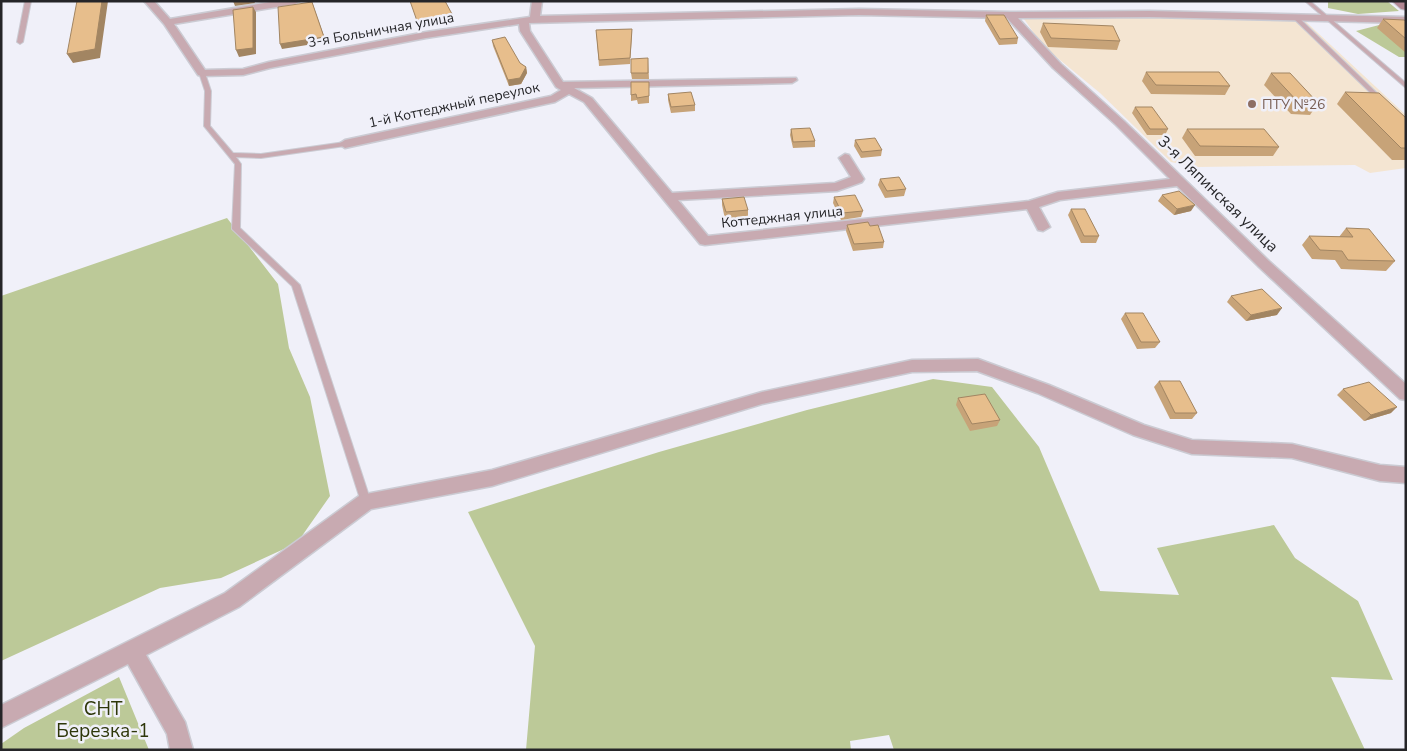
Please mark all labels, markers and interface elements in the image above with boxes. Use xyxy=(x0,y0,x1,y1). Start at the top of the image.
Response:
street label: 3-я Больничная улица xyxy=(306,8,456,52)
street label: 1-й Коттеджный переулок xyxy=(367,77,542,132)
place label: ПТУ №26 xyxy=(1262,95,1326,114)
marker: ПТУ №26 xyxy=(1246,98,1258,110)
street label: 3-я Ляпинская улица xyxy=(1153,131,1283,257)
street label: Коттеджная улица xyxy=(720,201,844,233)
park label: СНТ Березка-1 xyxy=(56,696,150,744)

